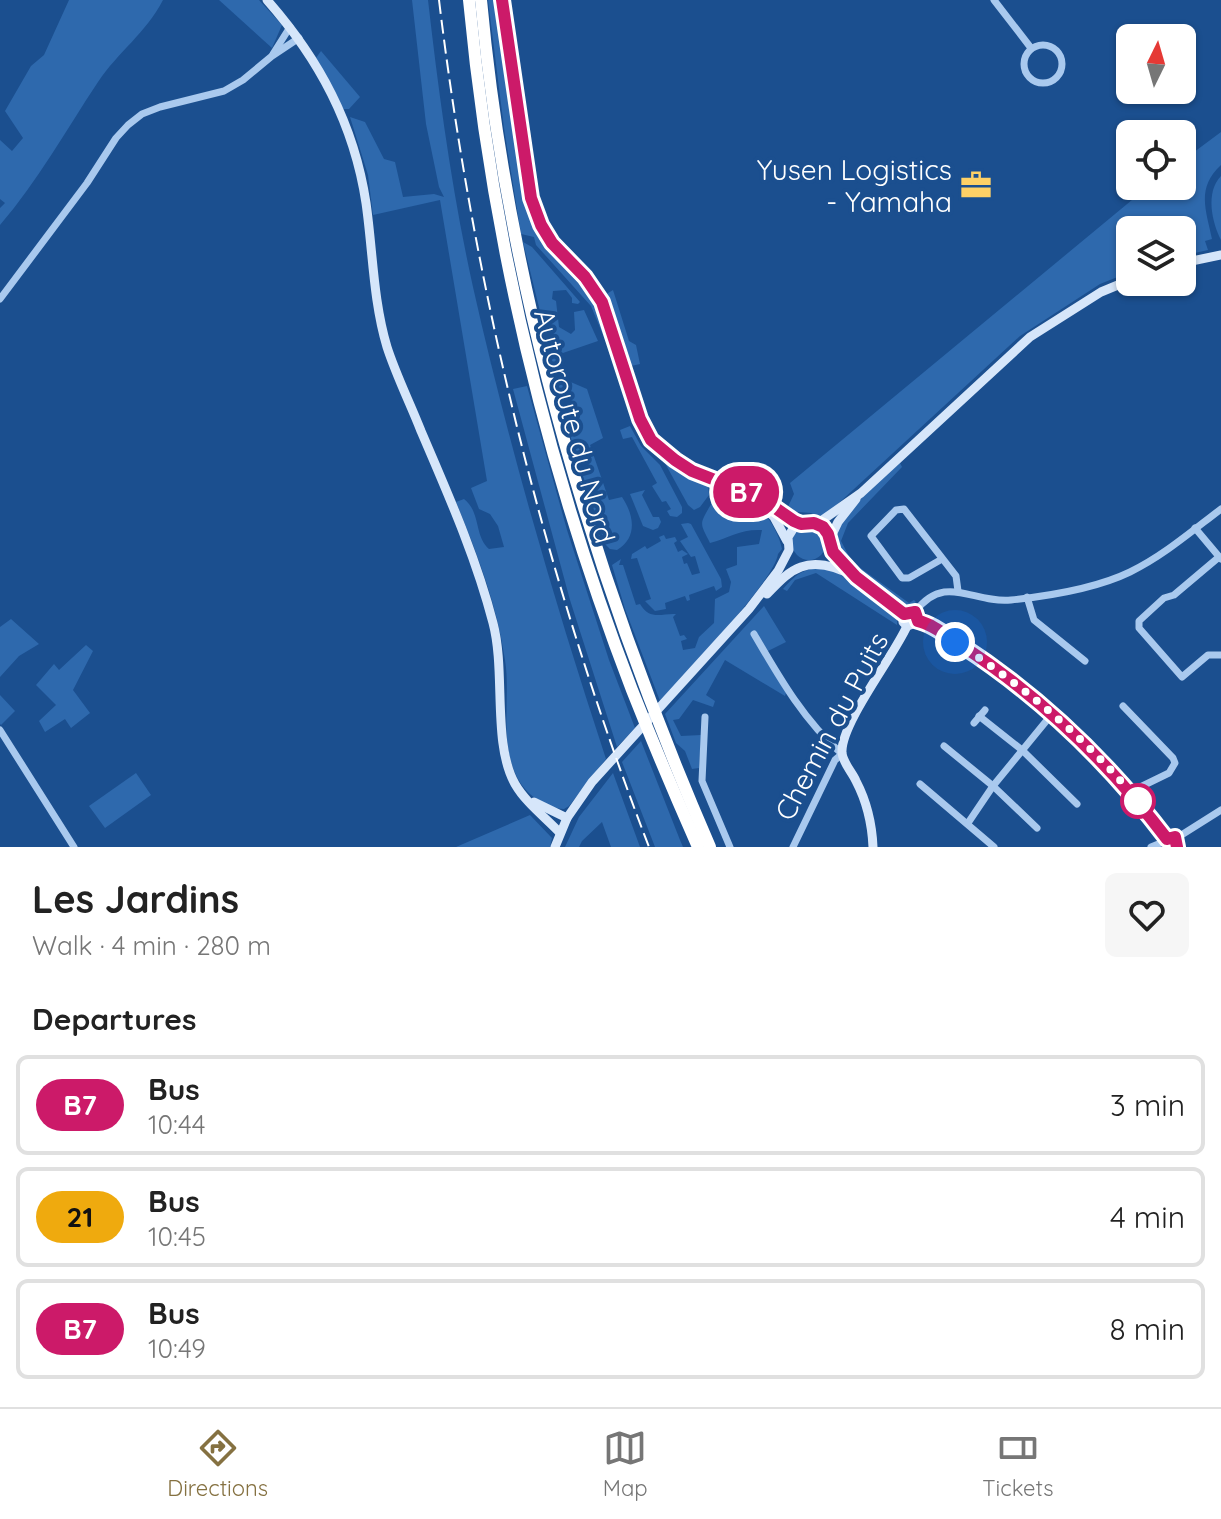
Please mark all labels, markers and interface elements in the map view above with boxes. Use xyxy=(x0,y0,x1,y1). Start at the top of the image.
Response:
north arrow xyxy=(1116,24,1196,104)
map controls xyxy=(1116,24,1196,296)
button: locate xyxy=(1116,120,1196,200)
place label: Yusen Logistics - Yamaha xyxy=(757,152,952,219)
office icon: Yusen Logistics - Yamaha xyxy=(959,168,993,202)
button: layers xyxy=(1116,216,1196,296)
street label: Autoroute du Nord xyxy=(527,305,623,547)
line badge: B7 xyxy=(710,466,782,518)
text: B7 xyxy=(729,474,763,509)
your location xyxy=(935,622,975,662)
street label: Chemin du Puits xyxy=(767,626,895,826)
unlabelled marker xyxy=(1121,784,1155,818)
button: heart xyxy=(1105,873,1189,957)
text: Les Jardins xyxy=(32,875,239,923)
text: Walk · 4 min · 280 m xyxy=(32,929,271,962)
text: Departures xyxy=(32,1000,197,1038)
text: Bus xyxy=(148,1070,200,1108)
text: 3 min xyxy=(1110,1086,1185,1124)
text: B7 xyxy=(63,1087,97,1122)
text: 10:44 xyxy=(148,1108,205,1141)
text: Bus xyxy=(148,1182,200,1220)
text: 4 min xyxy=(1110,1198,1185,1236)
text: 21 xyxy=(67,1199,93,1234)
text: 10:45 xyxy=(148,1220,206,1253)
text: Bus xyxy=(148,1294,200,1332)
text: 8 min xyxy=(1109,1310,1185,1348)
text: B7 xyxy=(63,1311,97,1346)
text: 10:49 xyxy=(148,1332,206,1365)
tab: Directions xyxy=(167,1426,268,1502)
tab: Map xyxy=(603,1426,648,1502)
tab: Tickets xyxy=(982,1426,1054,1502)

